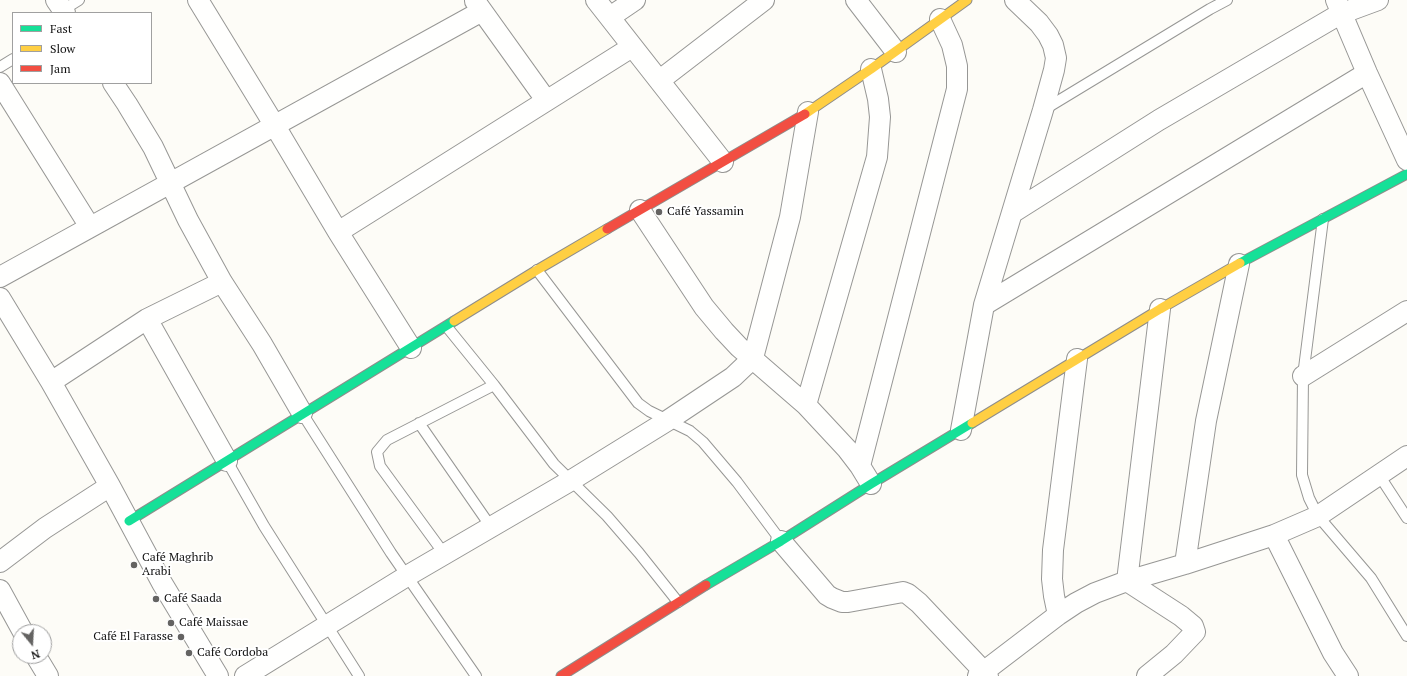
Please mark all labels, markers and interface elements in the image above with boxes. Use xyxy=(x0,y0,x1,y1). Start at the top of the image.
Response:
legend xyxy=(12,12,152,84)
text: Fast xyxy=(50,21,72,36)
text: Slow xyxy=(50,41,75,56)
text: Jam xyxy=(50,61,71,76)
place label: Café Yassamin xyxy=(667,205,744,219)
marker: Café Yassamin xyxy=(654,207,664,217)
place label: Café Maghrib Arabi xyxy=(142,551,213,579)
marker: Café Maghrib Arabi xyxy=(129,560,139,570)
place label: Café Saada xyxy=(164,592,222,606)
marker: Café Saada xyxy=(151,594,161,604)
place label: Café Maissae xyxy=(179,616,248,630)
marker: Café Maissae xyxy=(166,618,176,628)
north arrow xyxy=(12,624,52,664)
place label: Café El Farasse xyxy=(93,630,173,644)
marker: Café El Farasse xyxy=(176,632,186,642)
place label: Café Cordoba xyxy=(197,646,268,660)
text: N xyxy=(29,647,42,662)
marker: Café Cordoba xyxy=(184,648,194,658)

